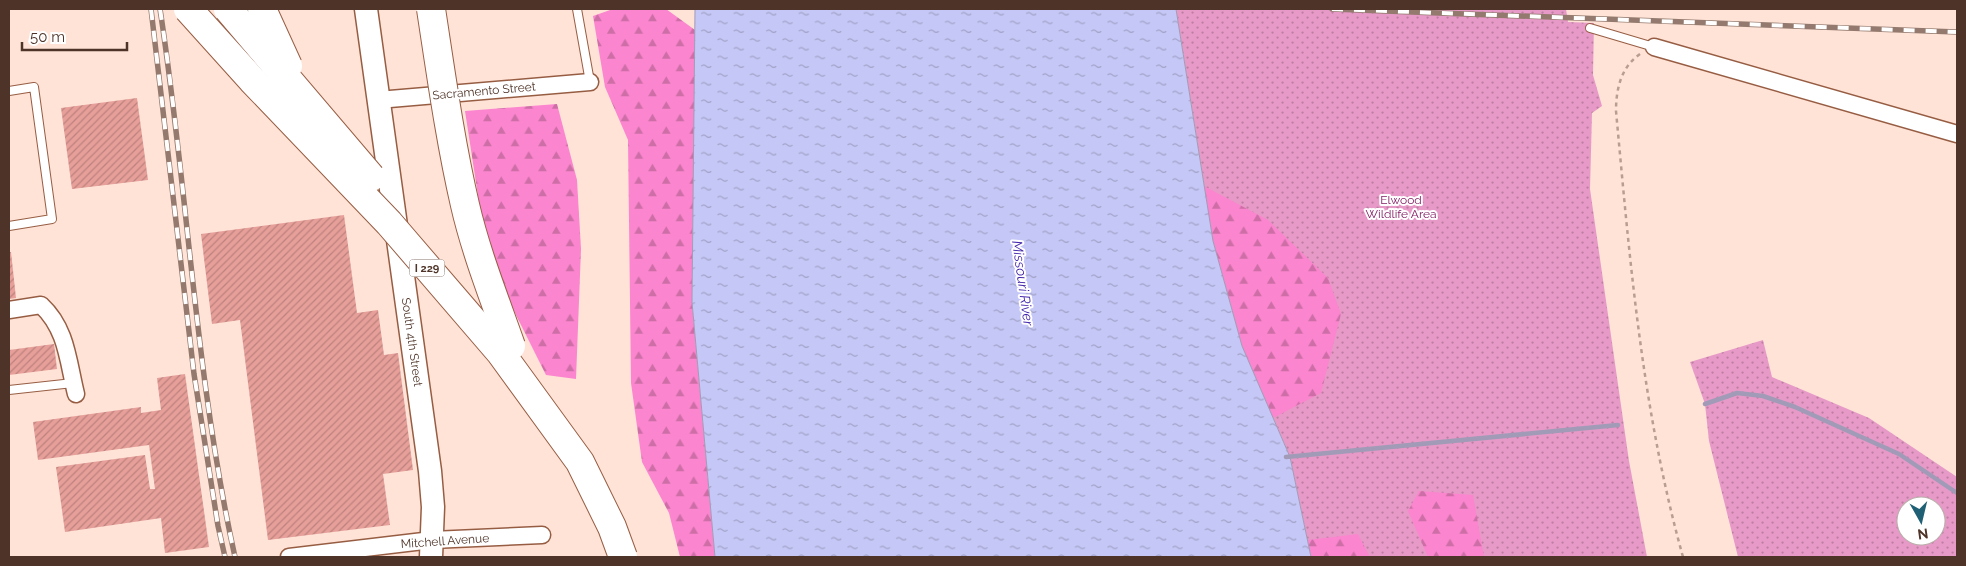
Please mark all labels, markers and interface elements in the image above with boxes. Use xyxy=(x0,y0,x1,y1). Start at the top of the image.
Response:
scale bar xyxy=(22,20,128,52)
text: 50 m xyxy=(30,28,65,46)
street label: Sacramento Street xyxy=(432,80,536,102)
park label: Elwood Wildlife Area xyxy=(1366,193,1437,221)
water label: Missouri River xyxy=(1009,239,1037,328)
road number: I 229 xyxy=(410,260,444,276)
street label: South 4th Street xyxy=(399,297,425,387)
north arrow xyxy=(1896,496,1946,546)
text: N xyxy=(1916,525,1929,543)
street label: Mitchell Avenue xyxy=(400,531,490,551)

